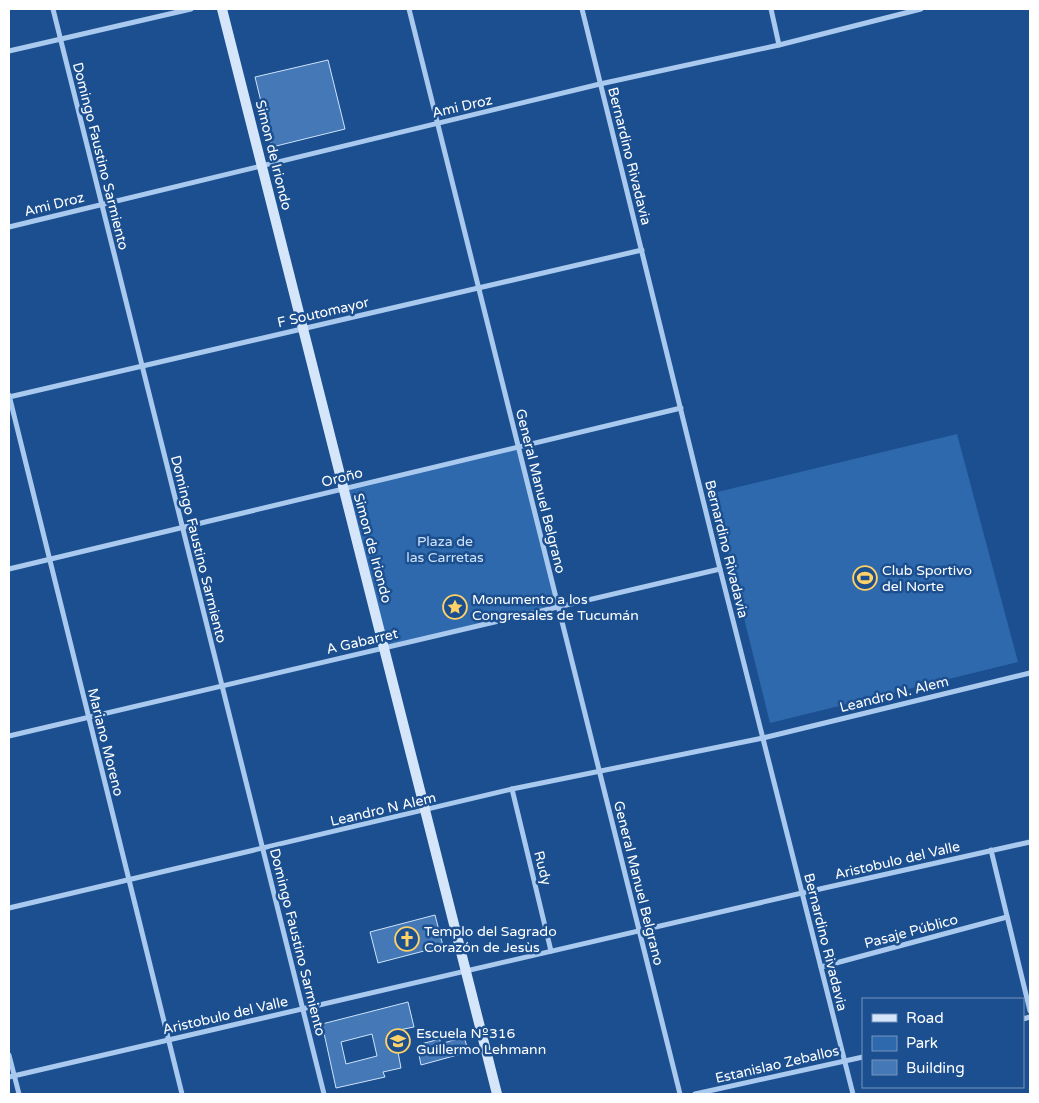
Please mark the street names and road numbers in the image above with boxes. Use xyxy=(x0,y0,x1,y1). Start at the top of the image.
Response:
street label: Domingo Faustino Sarmiento xyxy=(69,61,132,252)
street label: Bernardino Rivadavia xyxy=(604,85,655,227)
street label: Ami Droz xyxy=(430,91,494,122)
street label: Simon de Iriondo xyxy=(252,98,295,212)
street label: Ami Droz xyxy=(22,189,86,220)
street label: F Soutomayor xyxy=(276,294,371,331)
street label: General Manuel Belgrano xyxy=(512,407,569,575)
street label: Domingo Faustino Sarmiento xyxy=(167,454,230,645)
street label: Oroño xyxy=(320,464,365,491)
street label: Bernardino Rivadavia xyxy=(701,478,752,620)
street label: Simon de Iriondo xyxy=(350,491,395,605)
street label: A Gabarret xyxy=(325,625,400,658)
street label: Leandro N. Alem xyxy=(838,673,950,716)
street label: Mariano Moreno xyxy=(84,686,127,798)
street label: Leandro N Alem xyxy=(329,789,438,830)
street label: General Manuel Belgrano xyxy=(610,799,667,967)
street label: Aristobulo del Valle xyxy=(833,838,962,883)
street label: Domingo Faustino Sarmiento xyxy=(266,847,329,1038)
street label: Rudy xyxy=(530,849,555,888)
street label: Bernardino Rivadavia xyxy=(800,871,851,1013)
street label: Pasaje Público xyxy=(862,911,960,952)
street label: Aristobulo del Valle xyxy=(161,993,290,1038)
street label: Estanislao Zeballos xyxy=(713,1042,841,1087)

